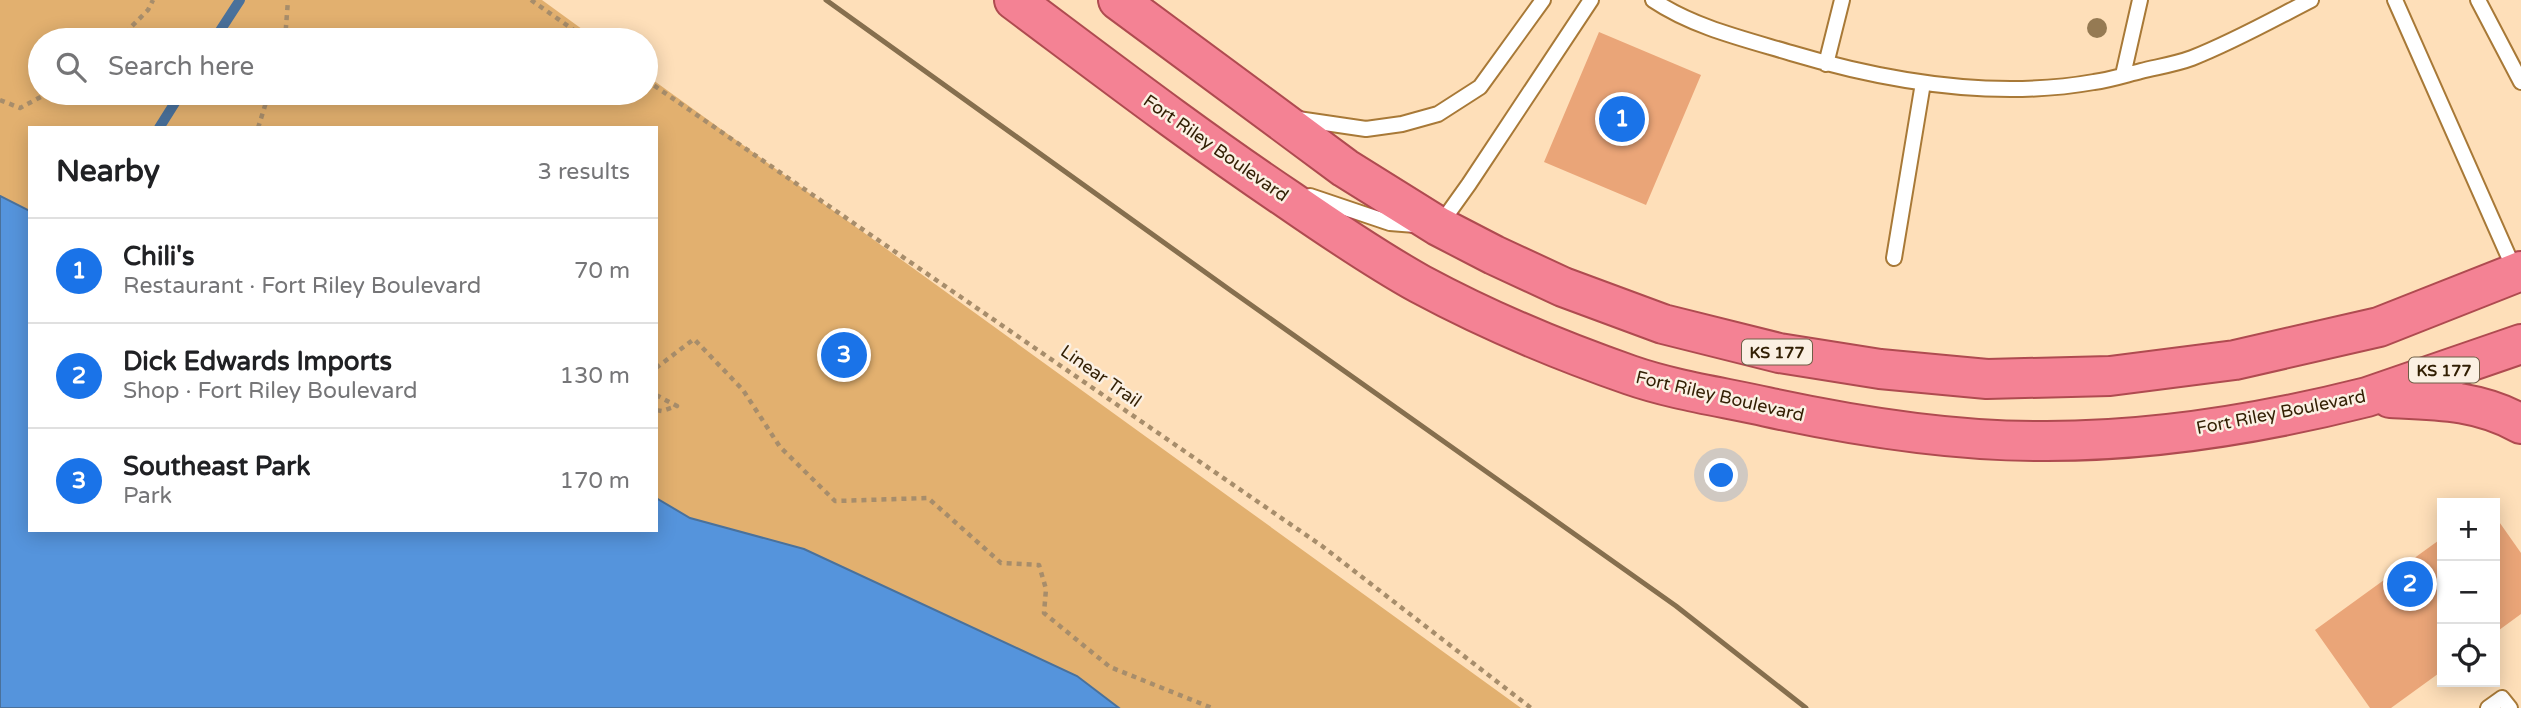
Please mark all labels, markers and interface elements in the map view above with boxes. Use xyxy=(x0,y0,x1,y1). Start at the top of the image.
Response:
search box xyxy=(28,28,658,105)
icon: search xyxy=(52,48,90,86)
text: Search here xyxy=(108,51,254,82)
street label: Fort Riley Boulevard xyxy=(1139,90,1293,206)
pin: 1 xyxy=(1599,93,1645,145)
text: Nearby xyxy=(56,153,160,190)
text: 3 results xyxy=(537,158,630,186)
text: Chili's xyxy=(123,241,195,272)
text: 1 xyxy=(72,257,86,285)
text: 70 m xyxy=(574,257,630,285)
text: Restaurant · Fort Riley Boulevard xyxy=(123,272,481,300)
pin: 3 xyxy=(821,329,867,381)
street label: Linear Trail xyxy=(1056,340,1146,412)
road number: KS 177 xyxy=(1742,340,1812,364)
text: Dick Edwards Imports xyxy=(123,346,392,377)
road number: KS 177 xyxy=(2409,358,2479,382)
text: 2 xyxy=(72,362,86,390)
text: 130 m xyxy=(560,362,630,390)
street label: Fort Riley Boulevard xyxy=(1634,366,1806,426)
text: Shop · Fort Riley Boulevard xyxy=(123,377,418,405)
street label: Fort Riley Boulevard xyxy=(2194,385,2368,439)
text: Southeast Park xyxy=(123,451,310,482)
your location xyxy=(1704,458,1738,492)
text: 3 xyxy=(72,467,86,495)
text: 170 m xyxy=(560,467,630,495)
text: Park xyxy=(123,482,172,510)
map controls xyxy=(2437,498,2500,687)
button: + xyxy=(2437,498,2500,561)
pin: 2 xyxy=(2387,558,2433,610)
button: − xyxy=(2437,561,2500,624)
button: locate xyxy=(2437,624,2500,687)

